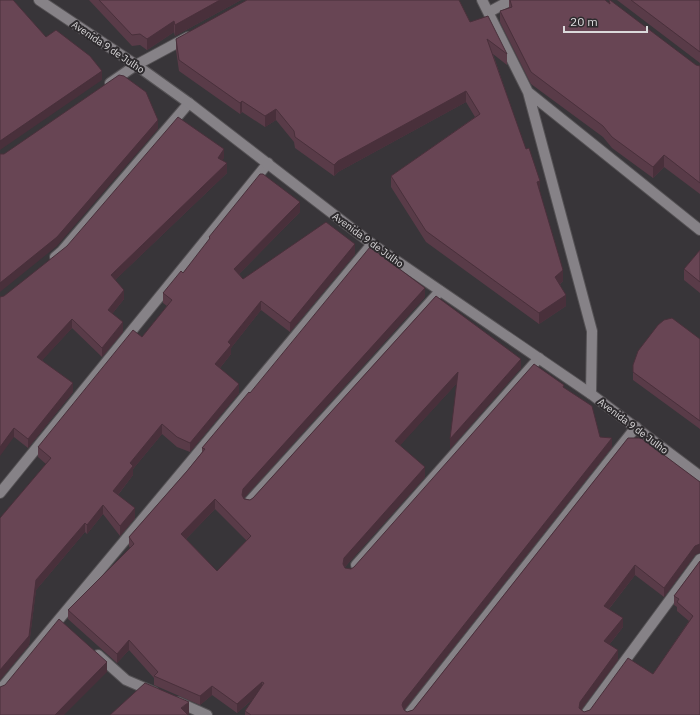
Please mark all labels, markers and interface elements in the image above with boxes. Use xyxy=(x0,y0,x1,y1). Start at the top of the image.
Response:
scale bar xyxy=(564,8,647,34)
text: 20 m xyxy=(570,14,598,29)
street label: Avenida 9 de Julho xyxy=(69,18,147,76)
street label: Avenida 9 de Julho xyxy=(330,210,407,270)
street label: Avenida 9 de Julho xyxy=(595,395,671,457)

